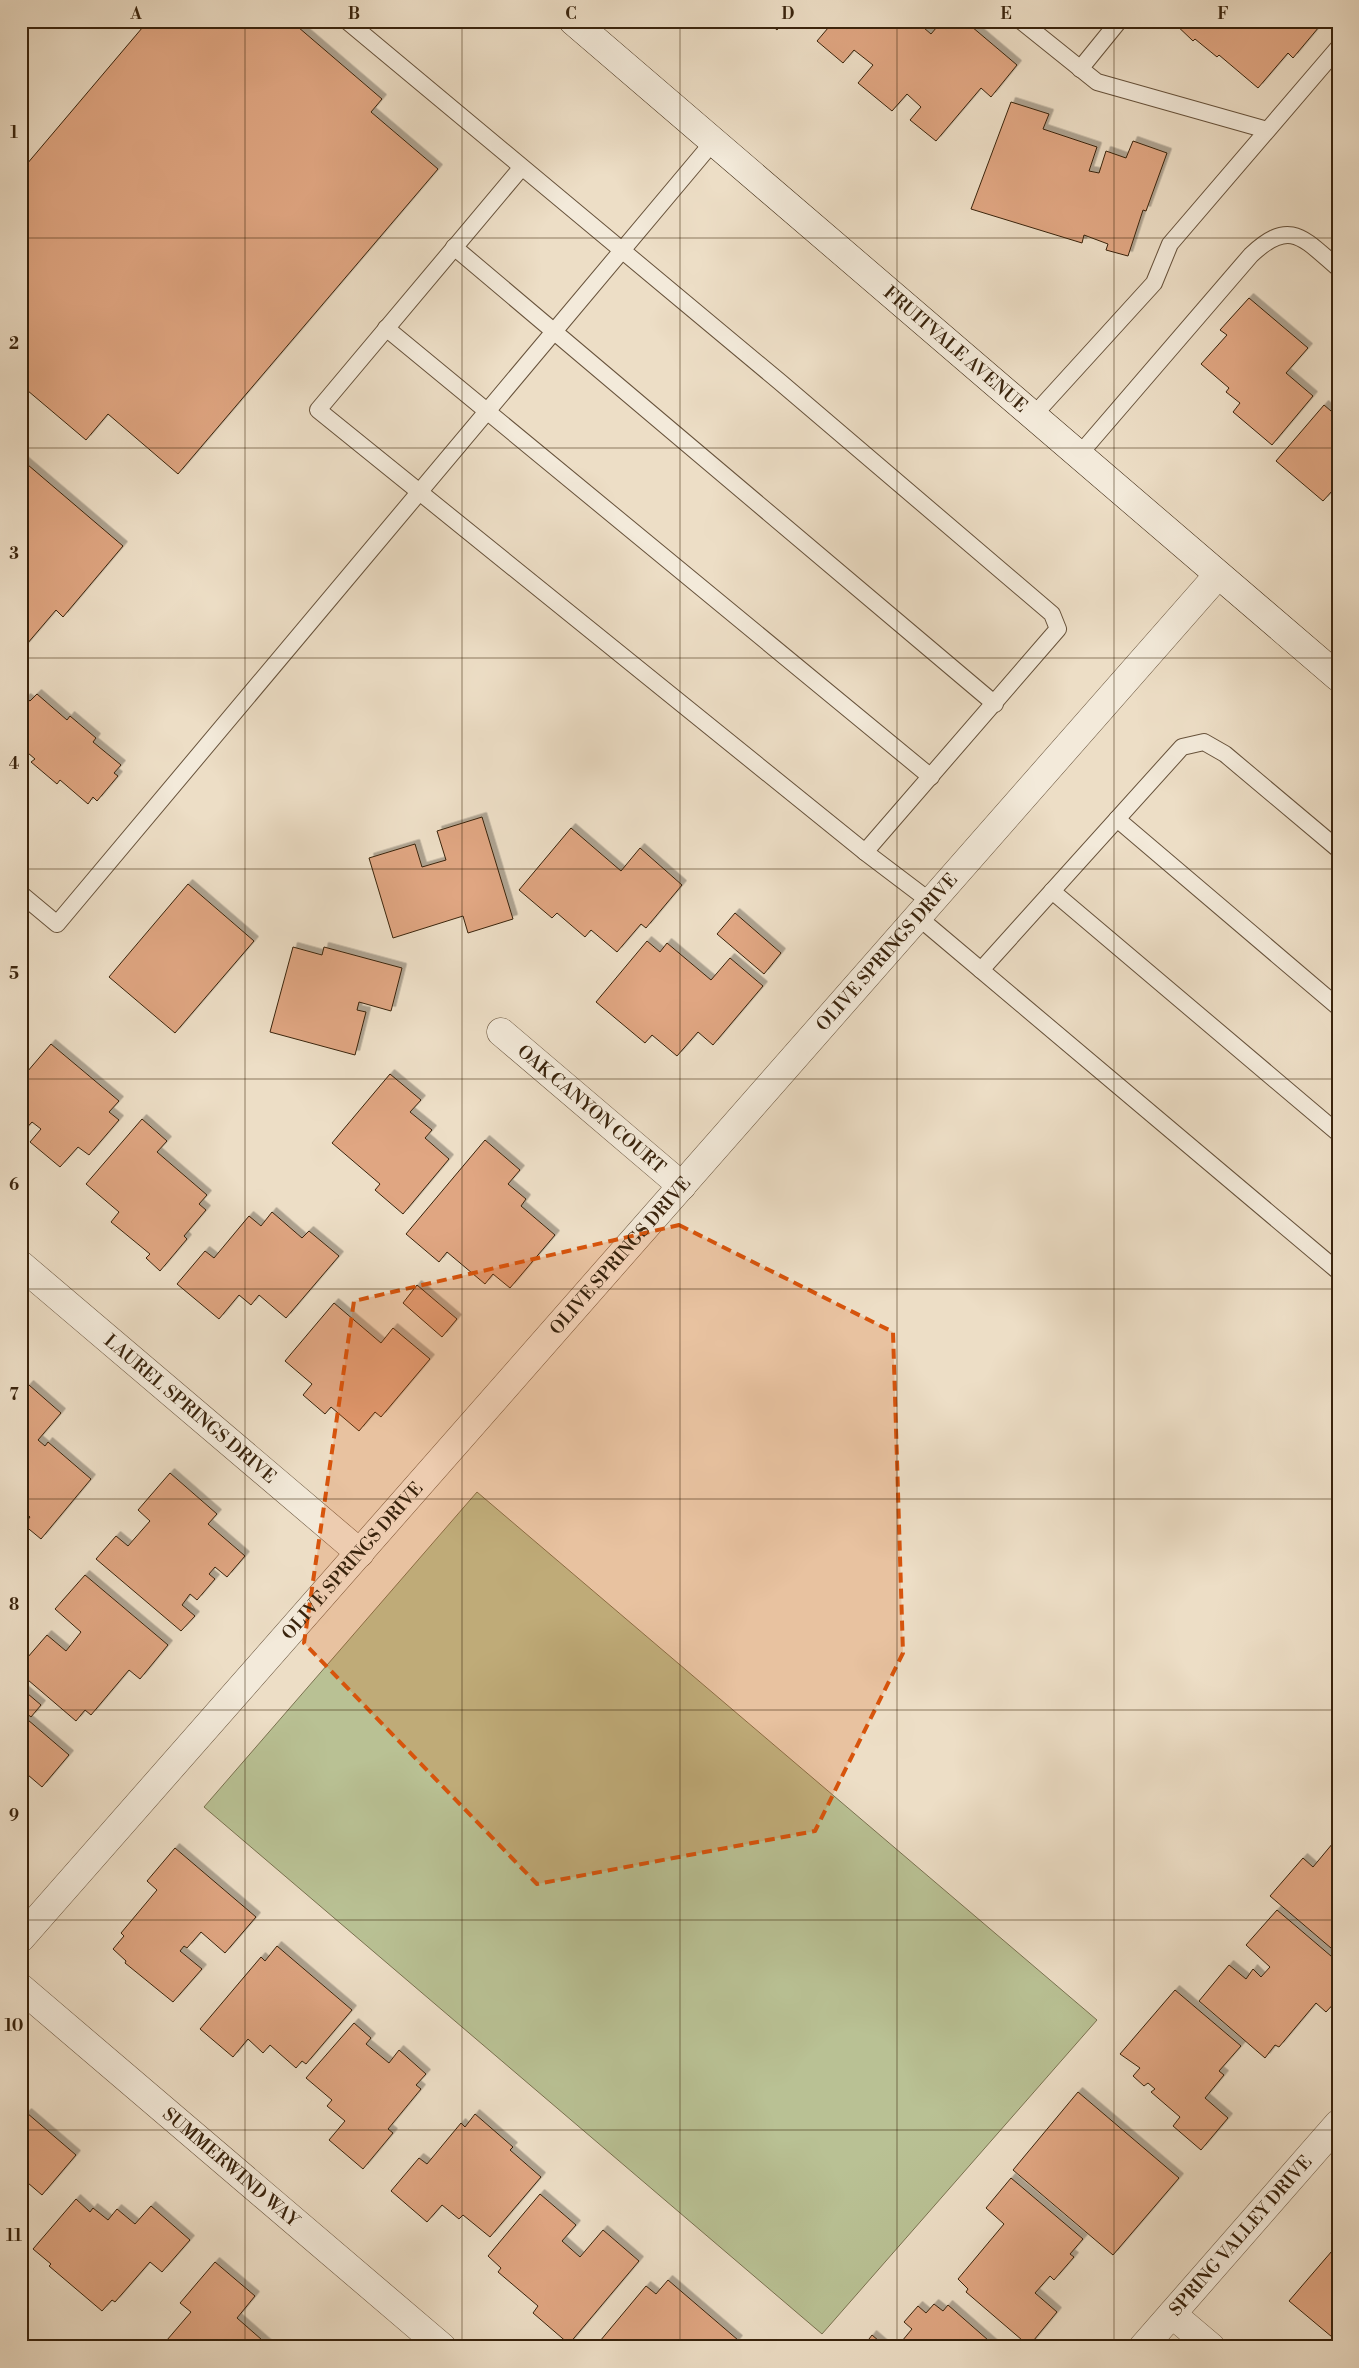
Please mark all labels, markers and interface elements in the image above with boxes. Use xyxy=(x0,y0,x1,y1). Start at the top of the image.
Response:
text: A xyxy=(129,4,142,24)
text: B xyxy=(348,4,360,24)
text: C xyxy=(565,4,577,24)
text: D xyxy=(782,4,795,24)
text: E xyxy=(1000,4,1012,24)
text: F xyxy=(1217,4,1229,24)
text: 1 xyxy=(10,123,18,143)
street label: FRUITVALE AVENUE xyxy=(879,281,1032,417)
text: 2 xyxy=(9,334,19,354)
text: 3 xyxy=(9,544,19,564)
text: 4 xyxy=(9,754,20,774)
street label: OLIVE SPRINGS DRIVE xyxy=(811,868,962,1036)
text: 5 xyxy=(9,964,19,984)
street label: OAK CANYON COURT xyxy=(513,1040,671,1179)
street label: OLIVE SPRINGS DRIVE xyxy=(545,1172,696,1340)
text: 6 xyxy=(9,1175,19,1195)
street label: LAUREL SPRINGS DRIVE xyxy=(99,1329,281,1488)
text: 7 xyxy=(9,1385,19,1405)
street label: OLIVE SPRINGS DRIVE xyxy=(277,1477,428,1645)
text: 8 xyxy=(9,1595,19,1615)
text: 9 xyxy=(9,1806,19,1826)
text: 10 xyxy=(5,2016,23,2036)
street label: SUMMERWIND WAY xyxy=(158,2102,305,2233)
street label: SPRING VALLEY DRIVE xyxy=(1164,2151,1317,2321)
text: 11 xyxy=(6,2226,22,2246)

